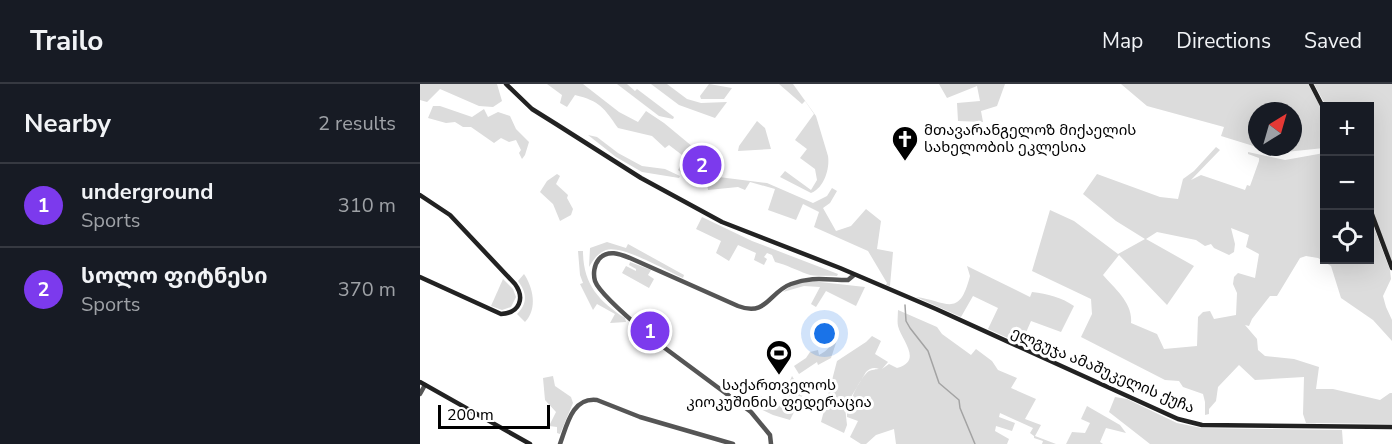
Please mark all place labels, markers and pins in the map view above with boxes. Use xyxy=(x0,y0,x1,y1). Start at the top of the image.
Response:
place label: მთავარანგელოზ მიქაელის სახელობის ეკლესია xyxy=(924,120,1136,157)
church icon: მთავარანგელოზ მიქაელის სახელობის ეკლესია xyxy=(890,124,920,162)
pin: 2 xyxy=(682,142,722,188)
pin: 1 xyxy=(630,308,670,354)
sports icon: საქართველოს კიოკუშინის ფედერაცია xyxy=(764,338,794,376)
place label: საქართველოს კიოკუშინის ფედერაცია xyxy=(686,375,872,412)

